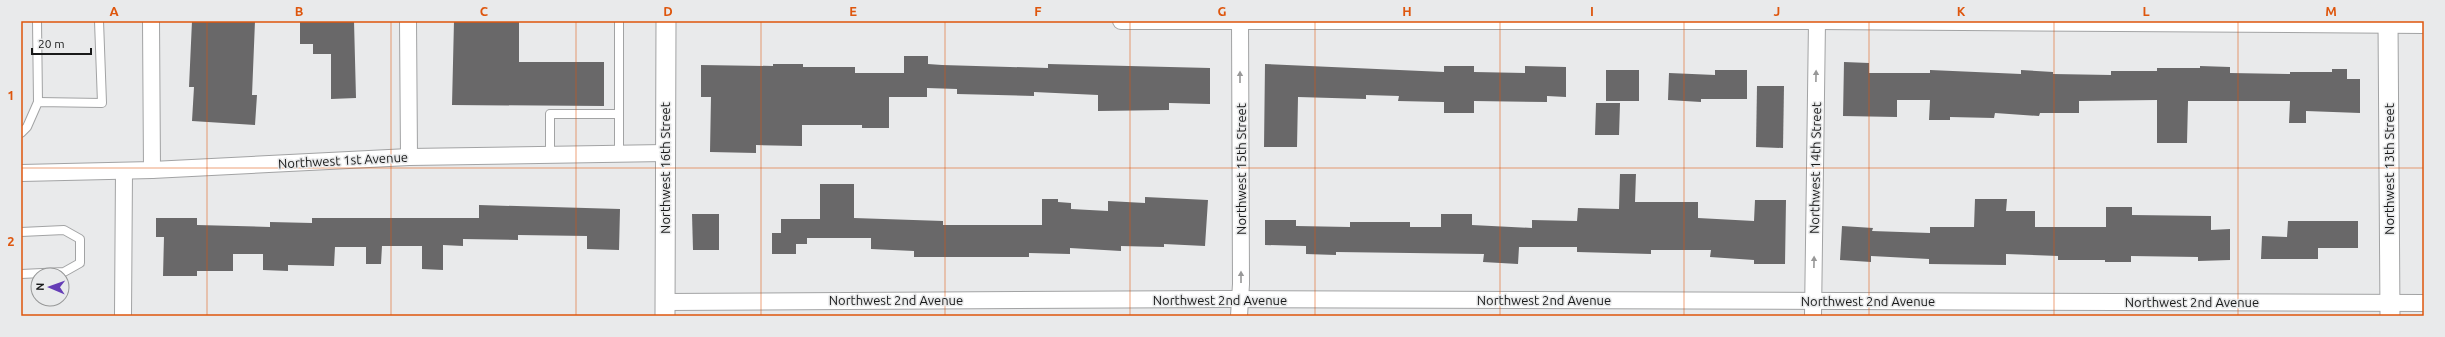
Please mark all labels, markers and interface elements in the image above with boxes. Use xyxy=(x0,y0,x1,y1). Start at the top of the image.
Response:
text: A xyxy=(109,4,119,18)
text: B xyxy=(295,4,304,18)
text: C xyxy=(480,4,489,18)
text: D xyxy=(663,4,673,18)
text: E xyxy=(849,4,857,18)
text: F xyxy=(1034,4,1042,18)
text: G xyxy=(1218,4,1227,18)
text: H xyxy=(1402,4,1412,18)
text: I xyxy=(1590,4,1594,18)
text: J xyxy=(1774,4,1780,18)
text: K xyxy=(1957,4,1966,18)
text: L xyxy=(2142,4,2150,18)
text: M xyxy=(2325,4,2337,18)
scale bar xyxy=(32,30,91,56)
text: 20 m xyxy=(38,37,65,50)
one-way arrow xyxy=(1813,69,1819,82)
one-way arrow xyxy=(1237,70,1243,83)
text: 1 xyxy=(7,88,15,102)
street label: Northwest 16th Street xyxy=(658,102,672,234)
street label: Northwest 14th Street xyxy=(1807,102,1823,234)
street label: Northwest 15th Street xyxy=(1234,103,1248,235)
street label: Northwest 13th Street xyxy=(2382,103,2396,235)
street label: Northwest 1st Avenue xyxy=(278,150,408,170)
text: 2 xyxy=(7,234,15,248)
one-way arrow xyxy=(1810,256,1817,268)
north arrow xyxy=(30,267,70,307)
one-way arrow xyxy=(1238,270,1244,283)
text: N xyxy=(34,282,46,291)
street label: Northwest 2nd Avenue xyxy=(829,293,963,307)
street label: Northwest 2nd Avenue xyxy=(1153,293,1287,307)
street label: Northwest 2nd Avenue xyxy=(1477,293,1611,307)
street label: Northwest 2nd Avenue xyxy=(1801,294,1935,308)
street label: Northwest 2nd Avenue xyxy=(2125,295,2259,309)

